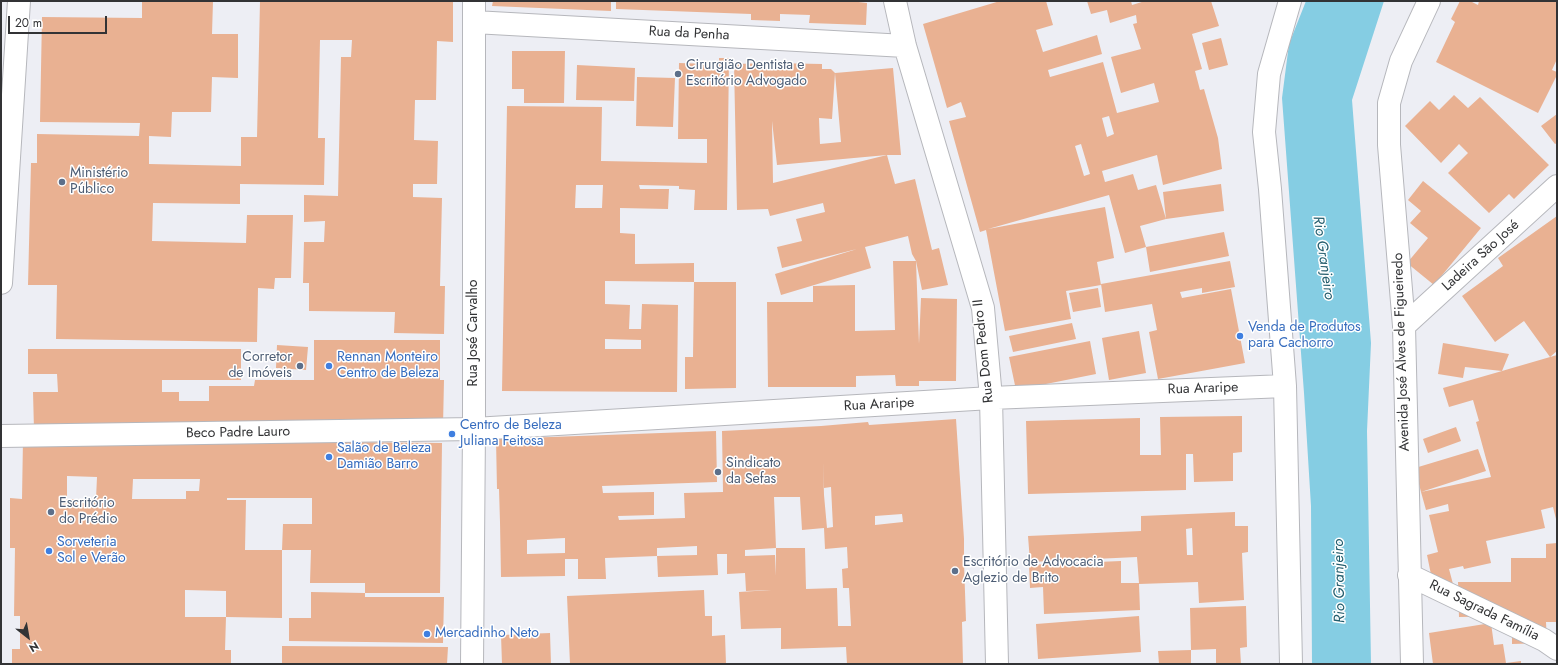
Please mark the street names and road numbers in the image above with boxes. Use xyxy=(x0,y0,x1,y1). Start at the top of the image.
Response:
street label: Rua da Penha xyxy=(648,23,730,45)
street label: Ladeira São José xyxy=(1439,217,1523,295)
street label: Avenida José Alves de Figueiredo xyxy=(1390,252,1414,452)
street label: Rua José Carvalho xyxy=(466,280,482,386)
street label: Rua Dom Pedro II xyxy=(970,298,998,404)
street label: Rua Araripe xyxy=(1167,379,1239,399)
street label: Rua Araripe xyxy=(843,395,915,415)
street label: Beco Padre Lauro xyxy=(186,424,290,442)
street label: Rua Sagrada Família xyxy=(1426,577,1542,645)

